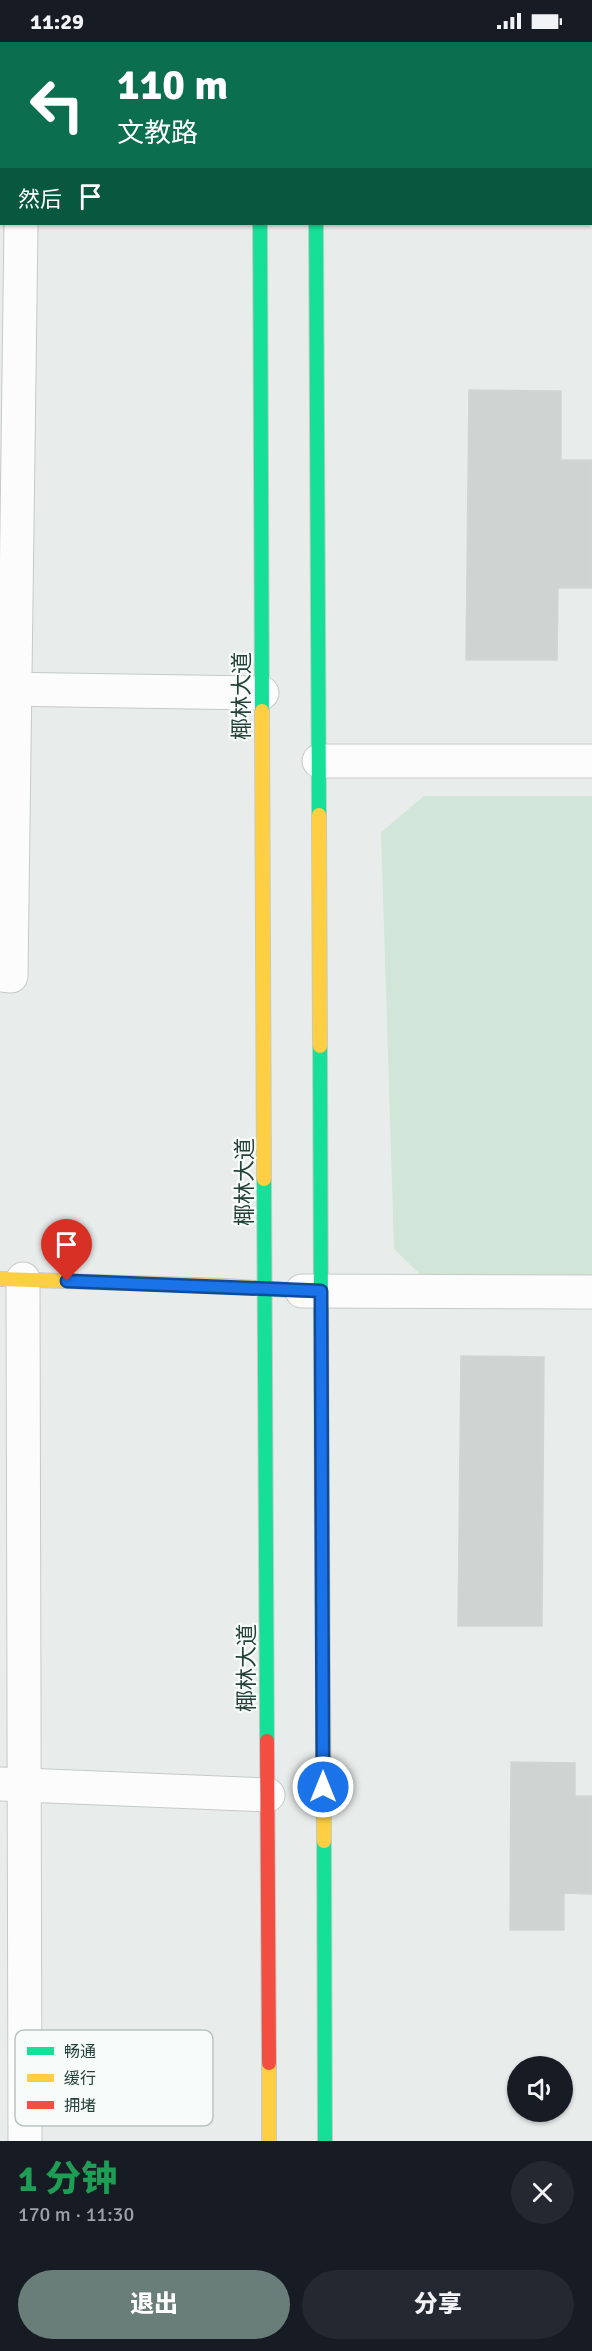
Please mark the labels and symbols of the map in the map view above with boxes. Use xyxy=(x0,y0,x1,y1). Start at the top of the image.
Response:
street label: 椰林大道 xyxy=(228,652,255,740)
street label: 椰林大道 xyxy=(231,1138,258,1226)
pin xyxy=(41,1219,92,1281)
street label: 椰林大道 xyxy=(233,1624,260,1712)
position arrow xyxy=(291,1755,355,1819)
legend xyxy=(15,2030,213,2126)
text: 畅通 xyxy=(64,2042,96,2062)
text: 缓行 xyxy=(64,2069,96,2089)
text: 拥堵 xyxy=(64,2096,96,2116)

